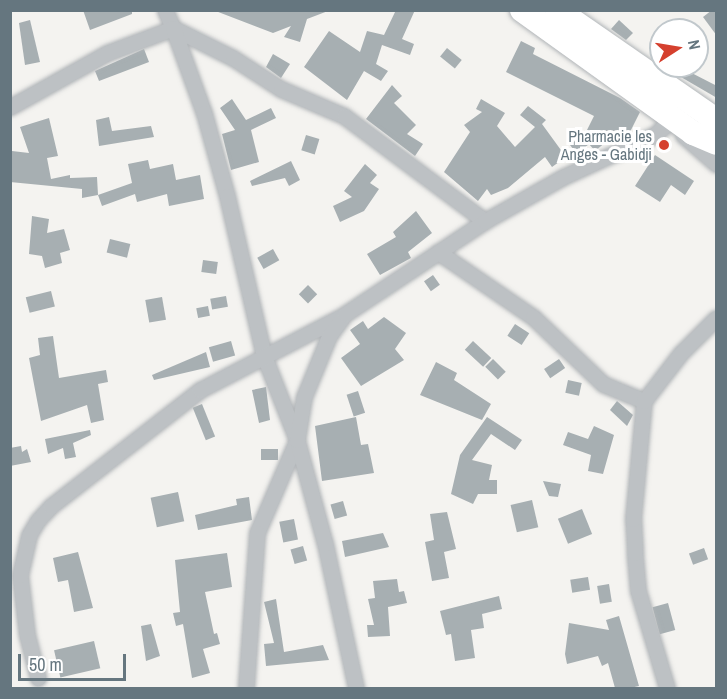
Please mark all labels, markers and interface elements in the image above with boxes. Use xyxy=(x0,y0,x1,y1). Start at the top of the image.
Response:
north arrow xyxy=(649,18,709,78)
text: N xyxy=(683,38,706,52)
place label: Pharmacie les Anges - Gabidji xyxy=(561,126,652,164)
marker: Pharmacie les Anges - Gabidji xyxy=(657,138,671,152)
scale bar xyxy=(21,642,129,680)
text: 50 m xyxy=(29,652,62,677)

